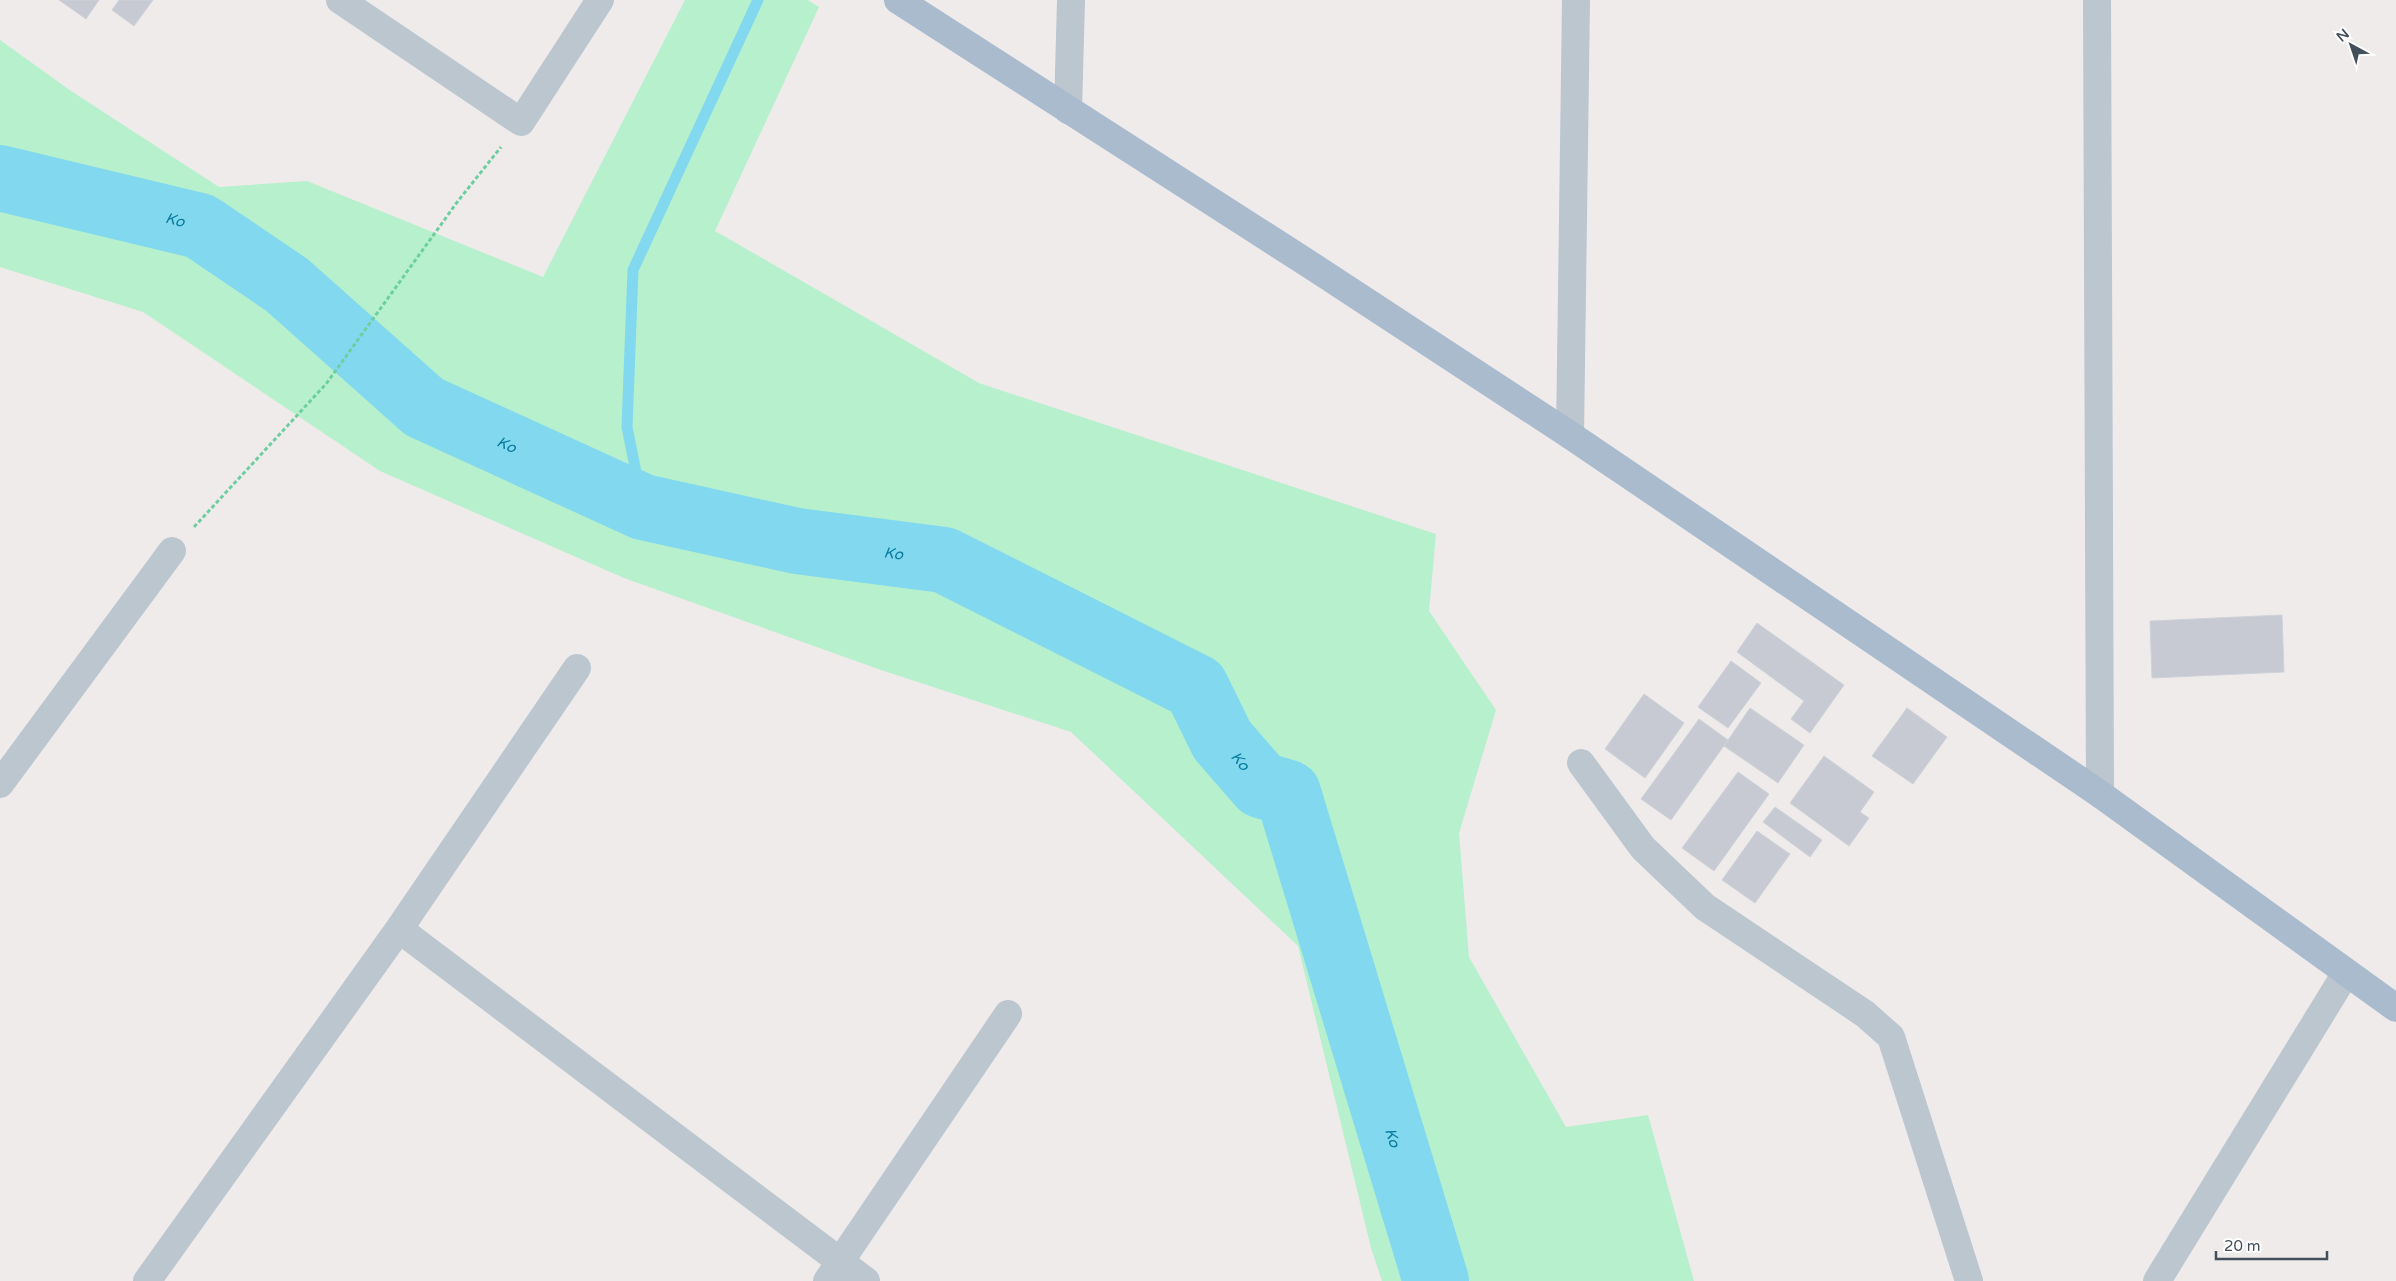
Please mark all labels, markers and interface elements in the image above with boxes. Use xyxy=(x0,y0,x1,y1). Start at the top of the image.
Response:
north arrow xyxy=(2326,20,2376,70)
text: N xyxy=(2333,25,2353,46)
water label: Ko xyxy=(164,209,187,231)
water label: Ko xyxy=(494,433,520,457)
water label: Ko xyxy=(883,543,905,564)
water label: Ko xyxy=(1227,748,1254,775)
water label: Ko xyxy=(1381,1126,1404,1150)
scale bar xyxy=(2216,1228,2327,1260)
text: 20 m xyxy=(2224,1237,2261,1255)

